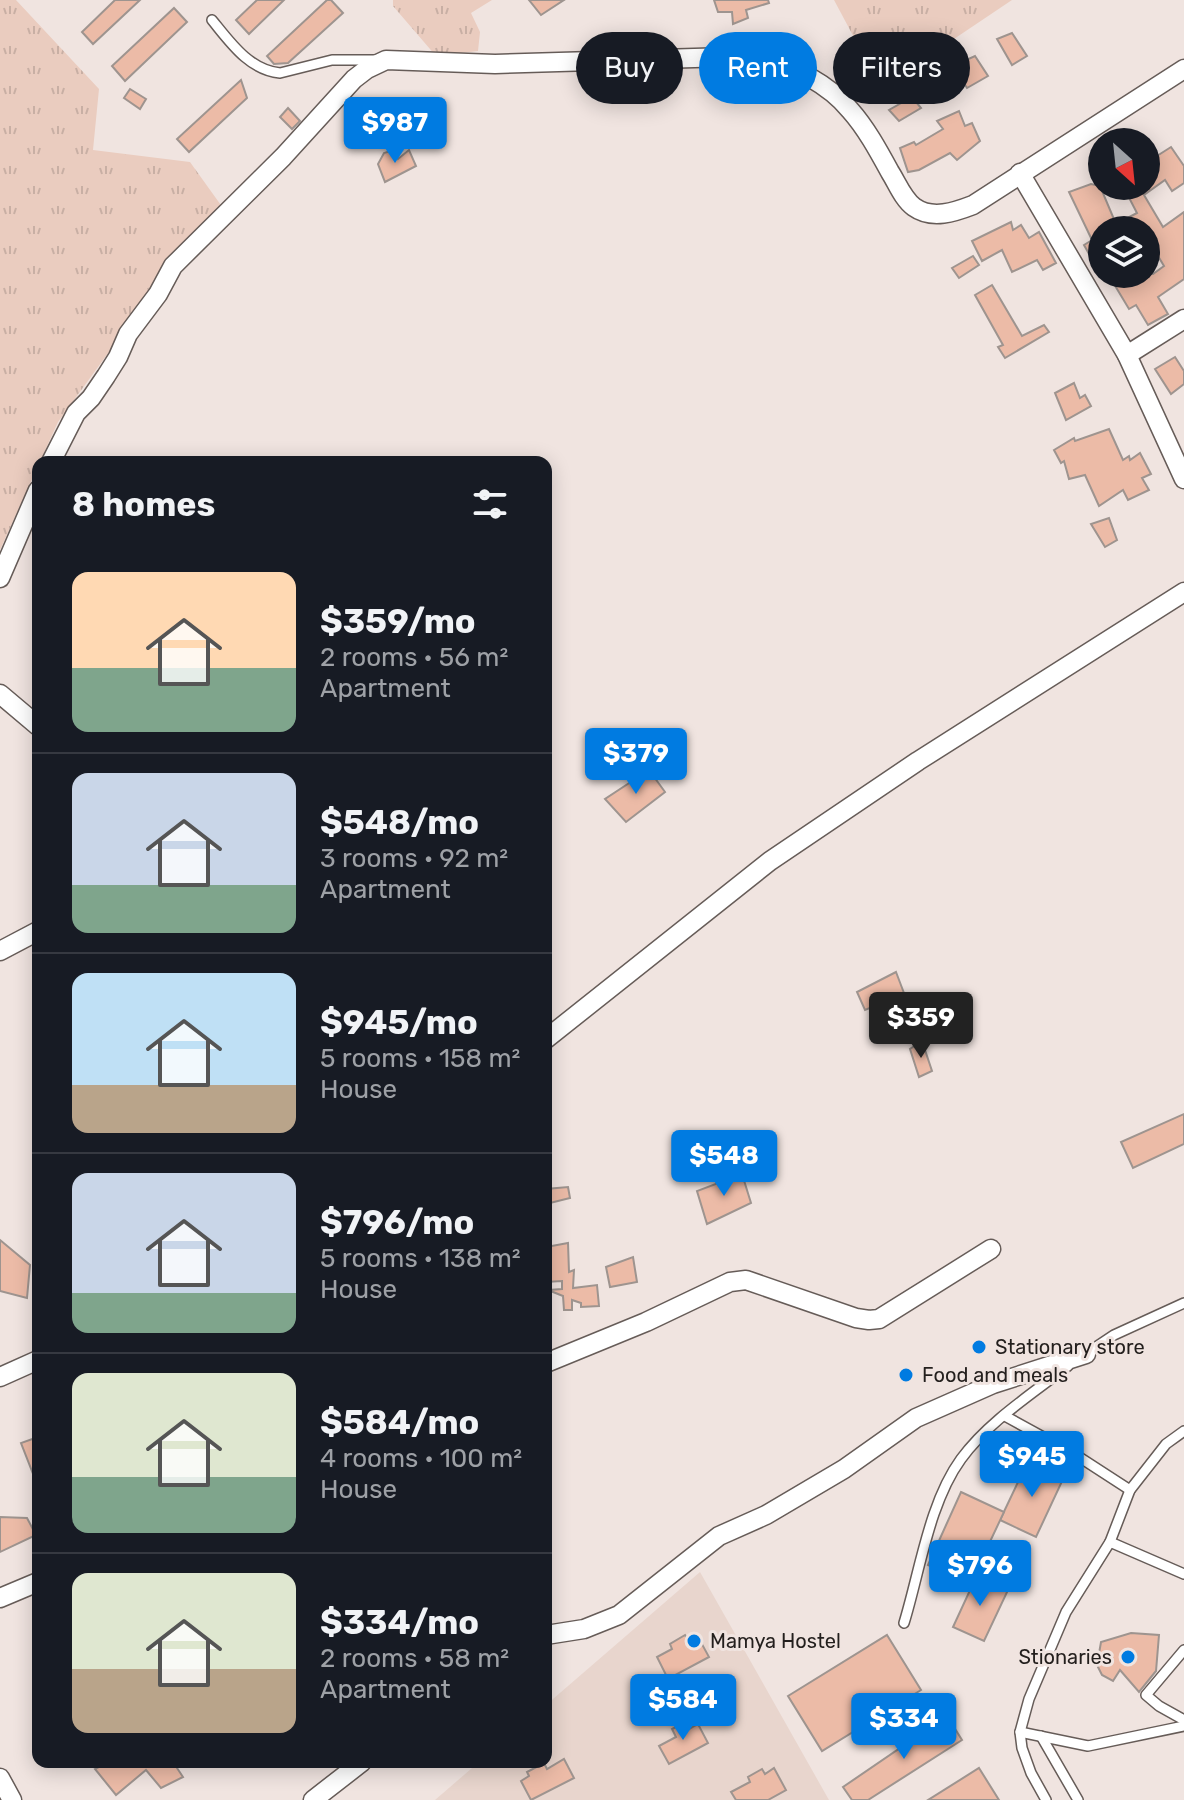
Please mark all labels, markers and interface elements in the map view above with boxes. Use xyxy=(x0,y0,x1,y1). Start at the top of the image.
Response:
chip: Buy xyxy=(576,32,683,104)
chip: Rent xyxy=(699,32,817,104)
chip: Filters xyxy=(833,32,970,104)
pin: $987 xyxy=(348,97,442,165)
text: $987 xyxy=(362,107,428,138)
north arrow xyxy=(1088,128,1160,200)
map controls xyxy=(1088,128,1160,288)
button: layers xyxy=(1088,216,1160,288)
icon: filters xyxy=(468,482,512,526)
text: 8 homes xyxy=(72,484,215,525)
text: $359/mo xyxy=(320,601,476,642)
icon: home xyxy=(136,604,232,700)
text: 2 rooms · 56 m² xyxy=(320,642,508,673)
text: Apartment xyxy=(320,673,451,704)
pin: $379 xyxy=(589,728,683,796)
text: $379 xyxy=(603,738,669,769)
text: $548/mo xyxy=(320,802,479,843)
icon: home xyxy=(136,805,232,901)
text: 3 rooms · 92 m² xyxy=(320,843,508,874)
text: Apartment xyxy=(320,874,451,905)
pin: $359 xyxy=(874,992,968,1060)
text: $945/mo xyxy=(320,1002,478,1043)
text: $359 xyxy=(887,1002,955,1033)
icon: home xyxy=(136,1005,232,1101)
text: 5 rooms · 158 m² xyxy=(320,1043,520,1074)
text: House xyxy=(320,1074,397,1105)
pin: $548 xyxy=(677,1130,771,1198)
text: $548 xyxy=(689,1140,759,1171)
text: $796/mo xyxy=(320,1202,474,1243)
icon: home xyxy=(136,1205,232,1301)
text: 5 rooms · 138 m² xyxy=(320,1243,521,1274)
text: House xyxy=(320,1274,397,1305)
place label: Stationary store xyxy=(995,1335,1145,1359)
marker: Stationary store xyxy=(970,1338,988,1356)
place label: Food and meals xyxy=(922,1363,1068,1387)
marker: Food and meals xyxy=(897,1366,915,1384)
text: $584/mo xyxy=(320,1402,479,1443)
icon: home xyxy=(136,1405,232,1501)
pin: $945 xyxy=(985,1431,1079,1499)
text: $945 xyxy=(998,1441,1066,1472)
text: 4 rooms · 100 m² xyxy=(320,1443,522,1474)
text: House xyxy=(320,1474,397,1505)
pin: $796 xyxy=(933,1540,1027,1608)
text: $796 xyxy=(947,1550,1013,1581)
text: $334/mo xyxy=(320,1602,479,1643)
icon: home xyxy=(136,1605,232,1701)
place label: Mamya Hostel xyxy=(710,1629,841,1653)
marker: Mamya Hostel xyxy=(685,1632,703,1650)
text: 2 rooms · 58 m² xyxy=(320,1643,509,1674)
place label: Stionaries xyxy=(1018,1645,1112,1669)
marker: Stionaries xyxy=(1119,1648,1137,1666)
text: Apartment xyxy=(320,1674,451,1705)
pin: $584 xyxy=(636,1674,730,1742)
text: $584 xyxy=(648,1684,718,1715)
pin: $334 xyxy=(857,1693,951,1761)
text: $334 xyxy=(869,1703,939,1734)

